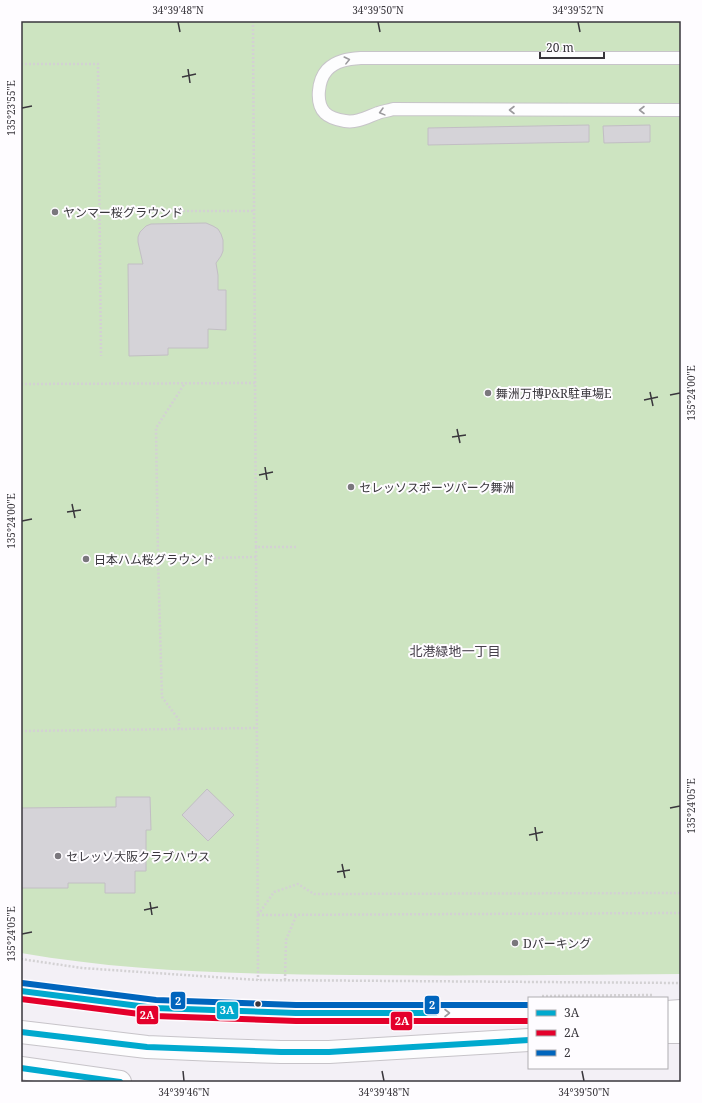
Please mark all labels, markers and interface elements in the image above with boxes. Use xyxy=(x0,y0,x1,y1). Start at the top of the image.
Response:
text: 34°39'48"N xyxy=(152,3,204,17)
text: 34°39'50"N xyxy=(352,3,404,17)
text: 34°39'52"N xyxy=(552,3,604,17)
scale bar xyxy=(540,34,604,60)
text: 20 m xyxy=(546,39,574,56)
one-way arrow xyxy=(344,57,350,65)
text: 135°23'55"E xyxy=(4,80,18,136)
one-way arrow xyxy=(509,106,515,114)
one-way arrow xyxy=(639,106,645,114)
one-way arrow xyxy=(379,107,386,116)
place label: ヤンマー桜グラウンド xyxy=(63,204,183,221)
marker: ヤンマー桜グラウンド xyxy=(50,207,60,217)
text: 135°24'00"E xyxy=(684,365,698,421)
place label: 舞洲万博P&R駐車場E xyxy=(496,385,611,402)
marker: 舞洲万博P&R駐車場E xyxy=(483,388,493,398)
place label: セレッソスポーツパーク舞洲 xyxy=(359,479,515,496)
marker: セレッソスポーツパーク舞洲 xyxy=(346,482,356,492)
text: 135°24'00"E xyxy=(4,493,18,549)
place label: 日本ハム桜グラウンド xyxy=(94,551,214,568)
marker: 日本ハム桜グラウンド xyxy=(81,554,91,564)
district label: 北港緑地一丁目 xyxy=(409,642,501,660)
text: 135°24'05"E xyxy=(684,778,698,834)
place label: セレッソ大阪クラブハウス xyxy=(66,848,210,865)
marker: セレッソ大阪クラブハウス xyxy=(53,851,63,861)
text: 135°24'05"E xyxy=(4,906,18,962)
place label: Dパーキング xyxy=(523,935,591,952)
marker: Dパーキング xyxy=(510,938,520,948)
line badge: 2 xyxy=(170,991,186,1010)
text: 2 xyxy=(175,993,181,1008)
line badge: 2 xyxy=(424,995,440,1015)
text: 2 xyxy=(429,997,435,1012)
legend xyxy=(528,997,668,1069)
unlabelled marker xyxy=(253,999,263,1009)
line badge: 3A xyxy=(216,1001,239,1020)
text: 3A xyxy=(220,1002,235,1017)
text: 3A xyxy=(564,1004,580,1021)
line badge: 2A xyxy=(136,1005,159,1025)
text: 2A xyxy=(140,1007,155,1022)
one-way arrow xyxy=(444,1009,450,1017)
line badge: 2A xyxy=(390,1011,413,1031)
text: 2A xyxy=(395,1013,410,1028)
text: 2A xyxy=(564,1024,580,1041)
text: 2 xyxy=(564,1044,571,1061)
text: 34°39'46"N xyxy=(158,1085,210,1099)
text: 34°39'48"N xyxy=(358,1085,410,1099)
text: 34°39'50"N xyxy=(558,1085,610,1099)

